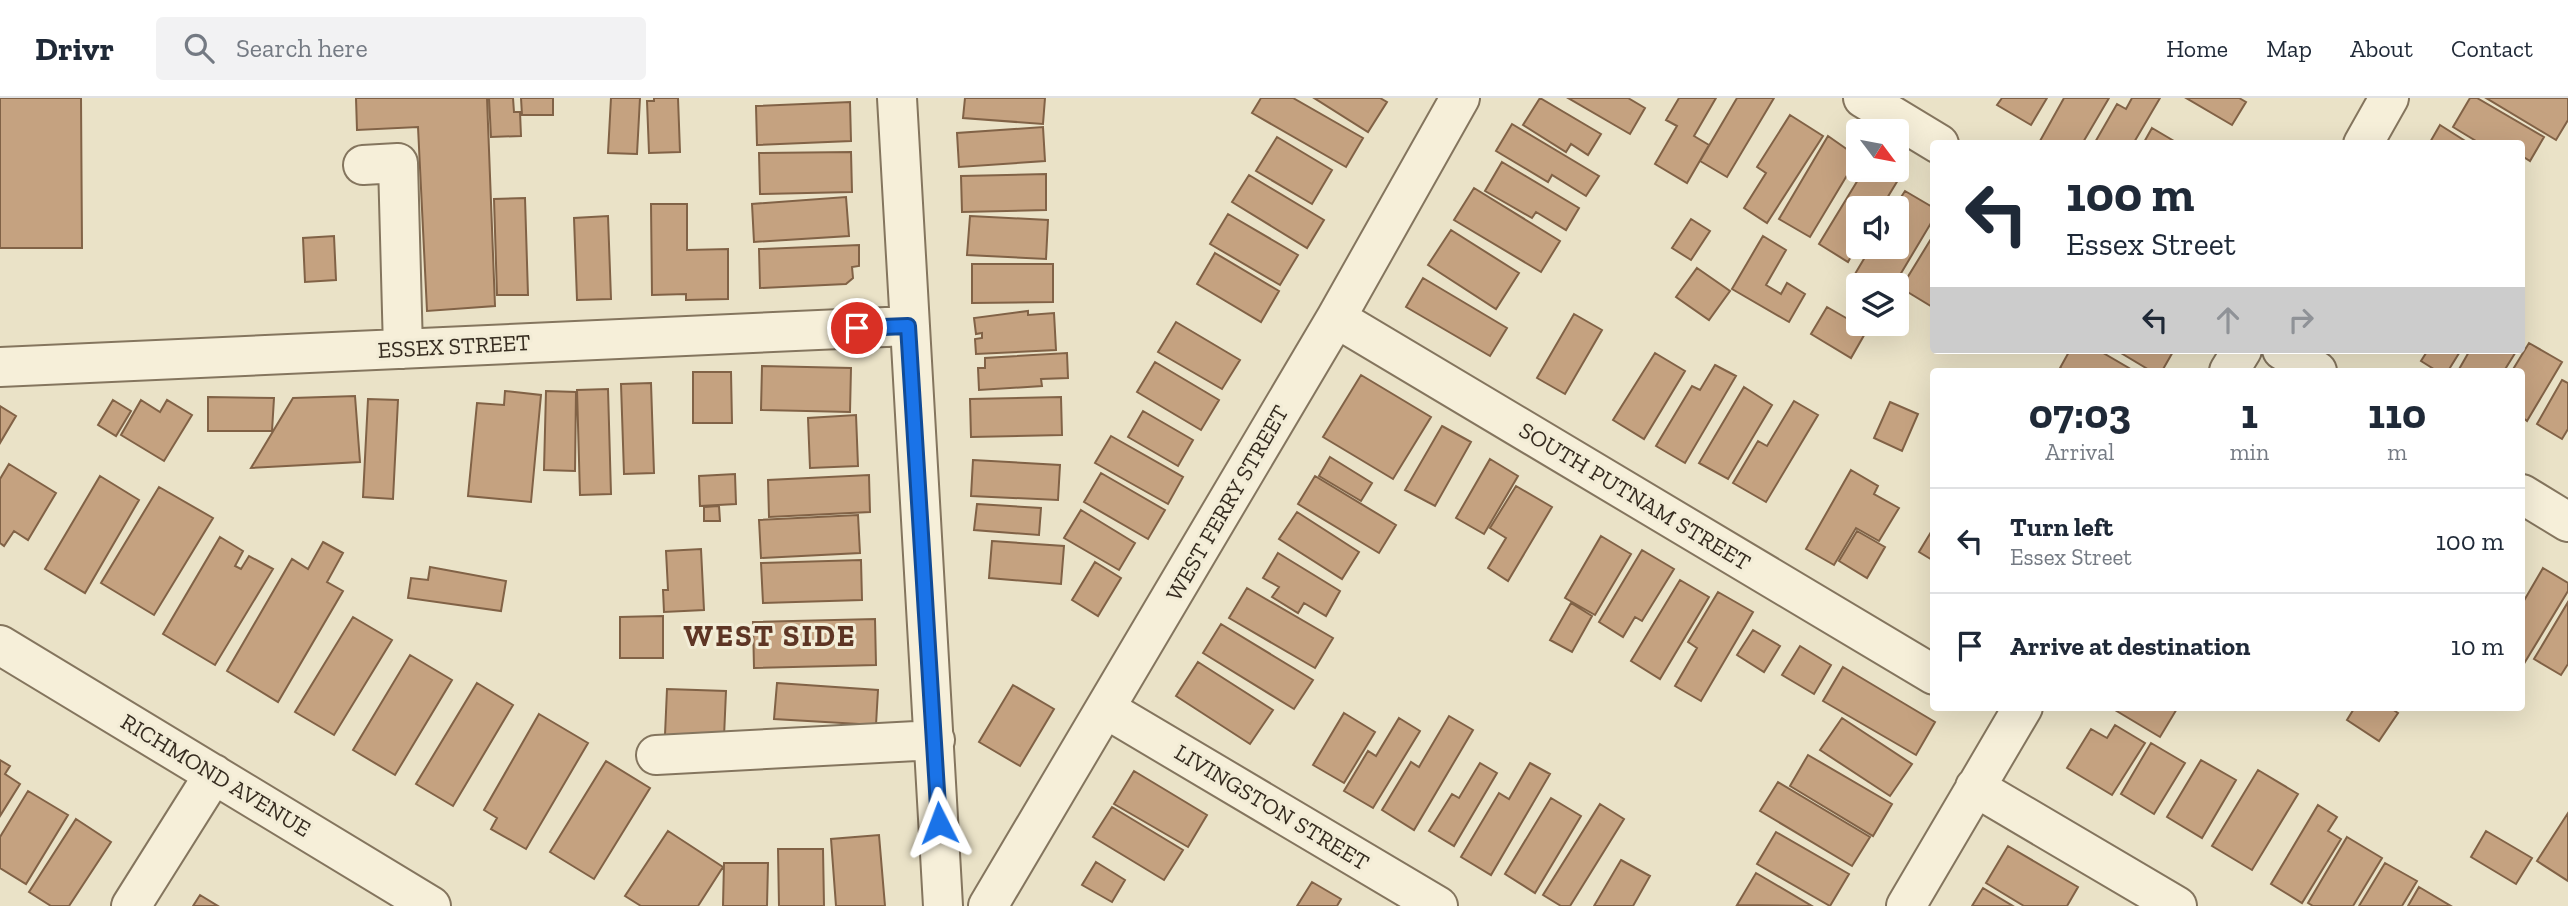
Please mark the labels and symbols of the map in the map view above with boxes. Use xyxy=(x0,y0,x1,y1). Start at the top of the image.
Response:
north arrow xyxy=(1846,119,1909,182)
pin xyxy=(827,298,887,358)
street label: ESSEX STREET xyxy=(377,328,531,364)
street label: WEST FERRY STREET xyxy=(1160,400,1294,606)
street label: SOUTH PUTNAM STREET xyxy=(1514,416,1756,576)
district label: WEST SIDE xyxy=(683,618,857,654)
street label: RICHMOND AVENUE xyxy=(116,707,316,843)
street label: LIVINGSTON STREET xyxy=(1170,738,1374,876)
position arrow xyxy=(902,786,976,860)

